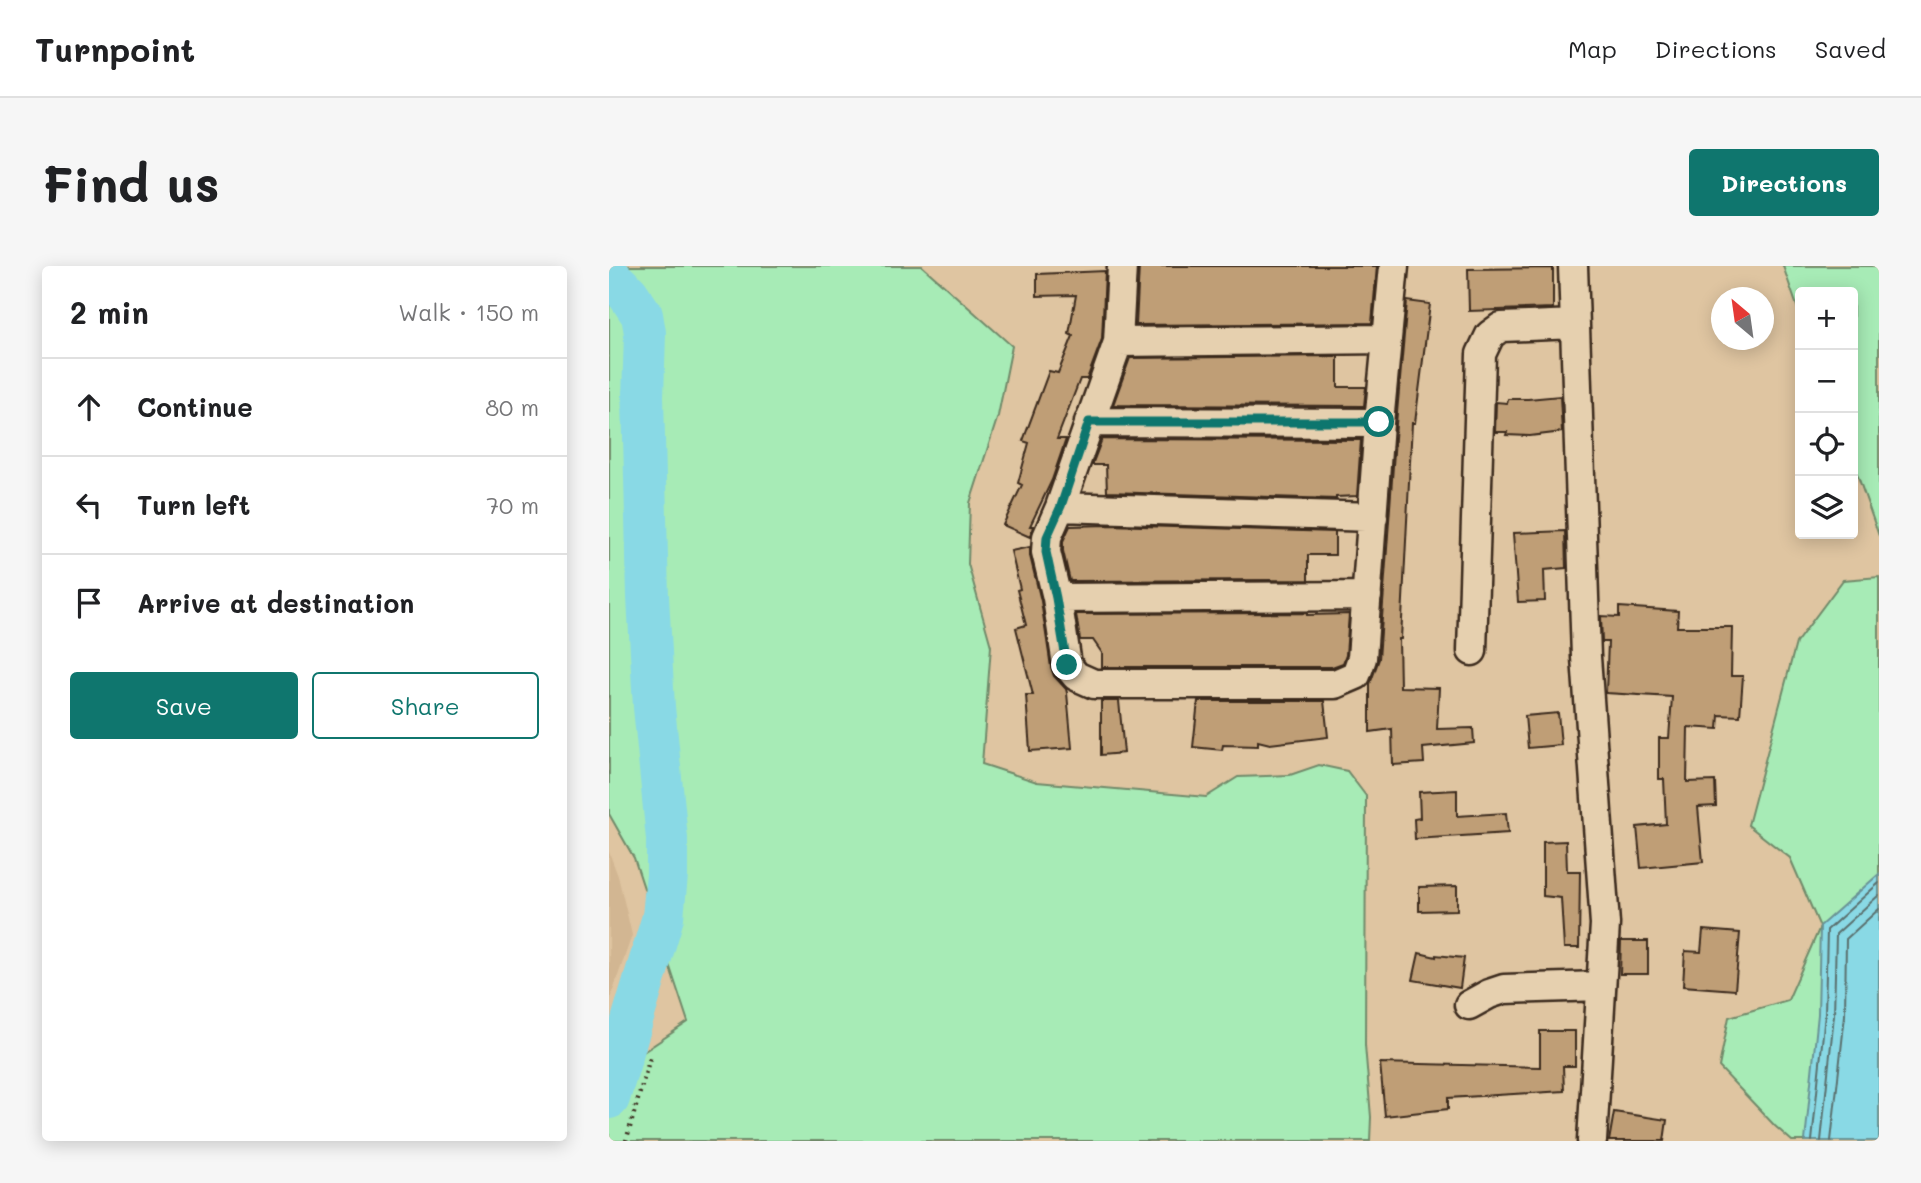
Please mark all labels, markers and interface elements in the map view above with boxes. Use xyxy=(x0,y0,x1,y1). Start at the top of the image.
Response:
text: Turnpoint xyxy=(35,27,195,70)
text: Map xyxy=(1568,33,1617,64)
text: Directions xyxy=(1655,33,1777,64)
text: Saved xyxy=(1815,33,1886,64)
button: Directions xyxy=(1689,149,1879,216)
text: Find us xyxy=(42,151,220,214)
north arrow xyxy=(1711,287,1774,350)
map controls xyxy=(1795,287,1858,539)
button: + xyxy=(1795,287,1858,350)
text: 2 min xyxy=(70,292,149,332)
text: Walk · 150 m xyxy=(398,297,539,327)
button: − xyxy=(1795,350,1858,413)
icon: ahead xyxy=(70,388,108,426)
text: Continue xyxy=(137,390,253,424)
text: 80 m xyxy=(485,392,539,422)
route start xyxy=(1363,406,1394,437)
button: locate xyxy=(1795,413,1858,476)
button: layers xyxy=(1795,476,1858,539)
icon: left xyxy=(70,486,108,524)
text: Turn left xyxy=(137,488,250,522)
text: 70 m xyxy=(486,490,539,520)
icon: arrive xyxy=(70,584,108,622)
text: Arrive at destination xyxy=(137,586,414,620)
route end xyxy=(1051,649,1082,680)
button: Save xyxy=(70,672,298,739)
button: Share xyxy=(312,672,539,739)

